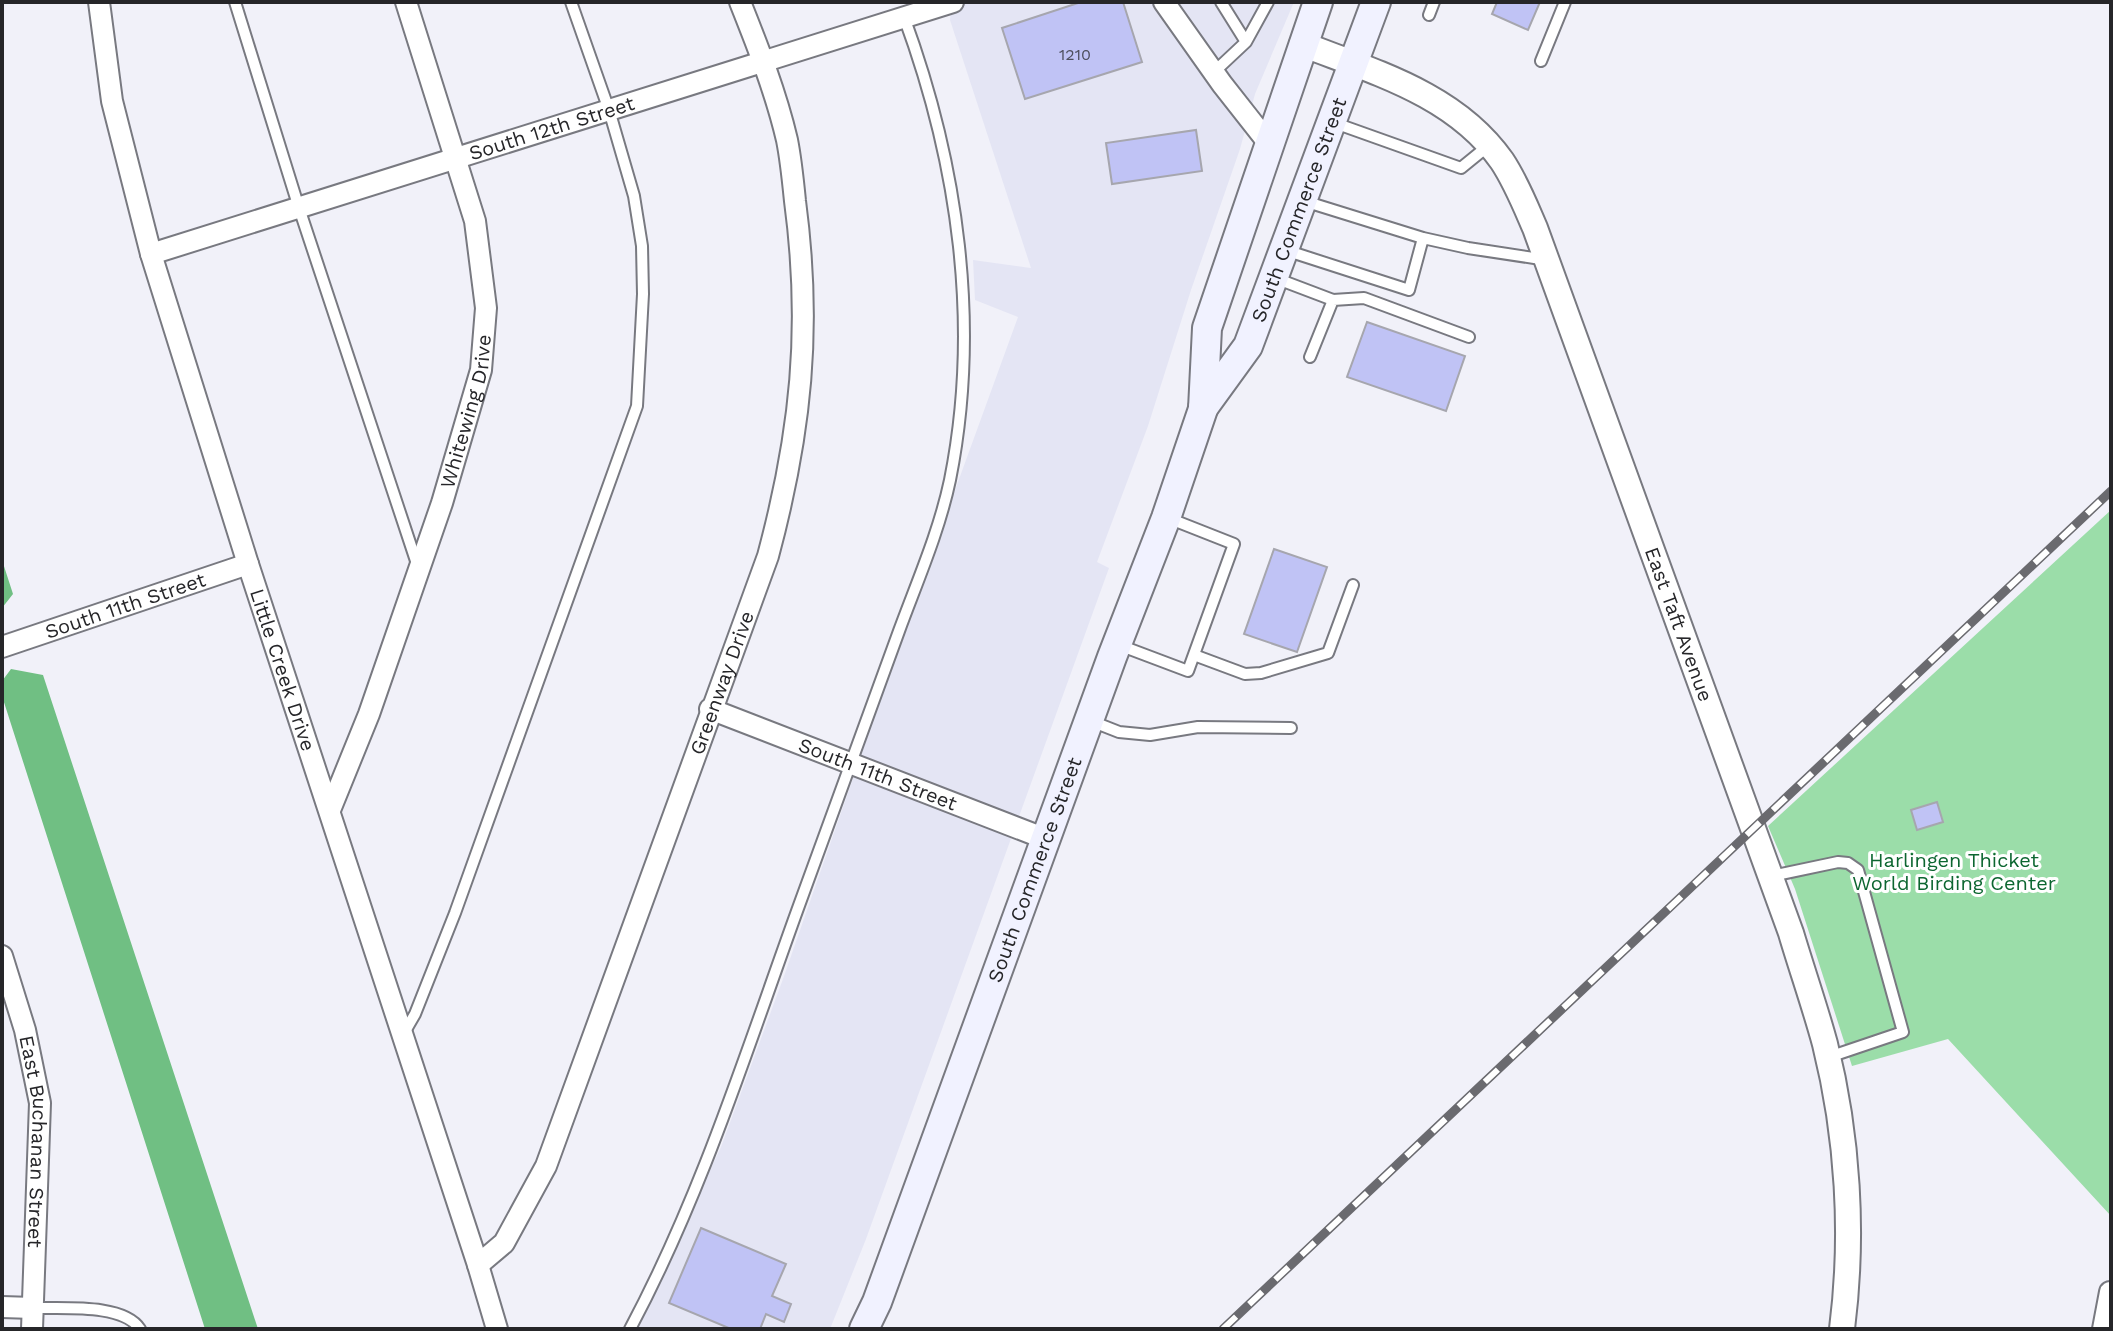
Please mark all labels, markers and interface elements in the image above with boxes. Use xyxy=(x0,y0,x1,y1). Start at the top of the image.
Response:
house number: 1210 xyxy=(1059,45,1091,64)
street label: South 12th Street xyxy=(466,91,638,165)
street label: South Commerce Street xyxy=(1246,94,1352,325)
street label: Whitewing Drive xyxy=(435,333,496,491)
street label: East Taft Avenue xyxy=(1640,544,1718,705)
street label: South 11th Street xyxy=(42,567,209,644)
street label: Little Creek Drive xyxy=(245,586,321,754)
street label: Greenway Drive xyxy=(685,608,759,758)
street label: South 11th Street xyxy=(795,732,961,816)
street label: South Commerce Street xyxy=(982,753,1087,986)
park label: Harlingen Thicket World Birding Center xyxy=(1852,848,2056,895)
street label: East Buchanan Street xyxy=(14,1033,52,1249)

